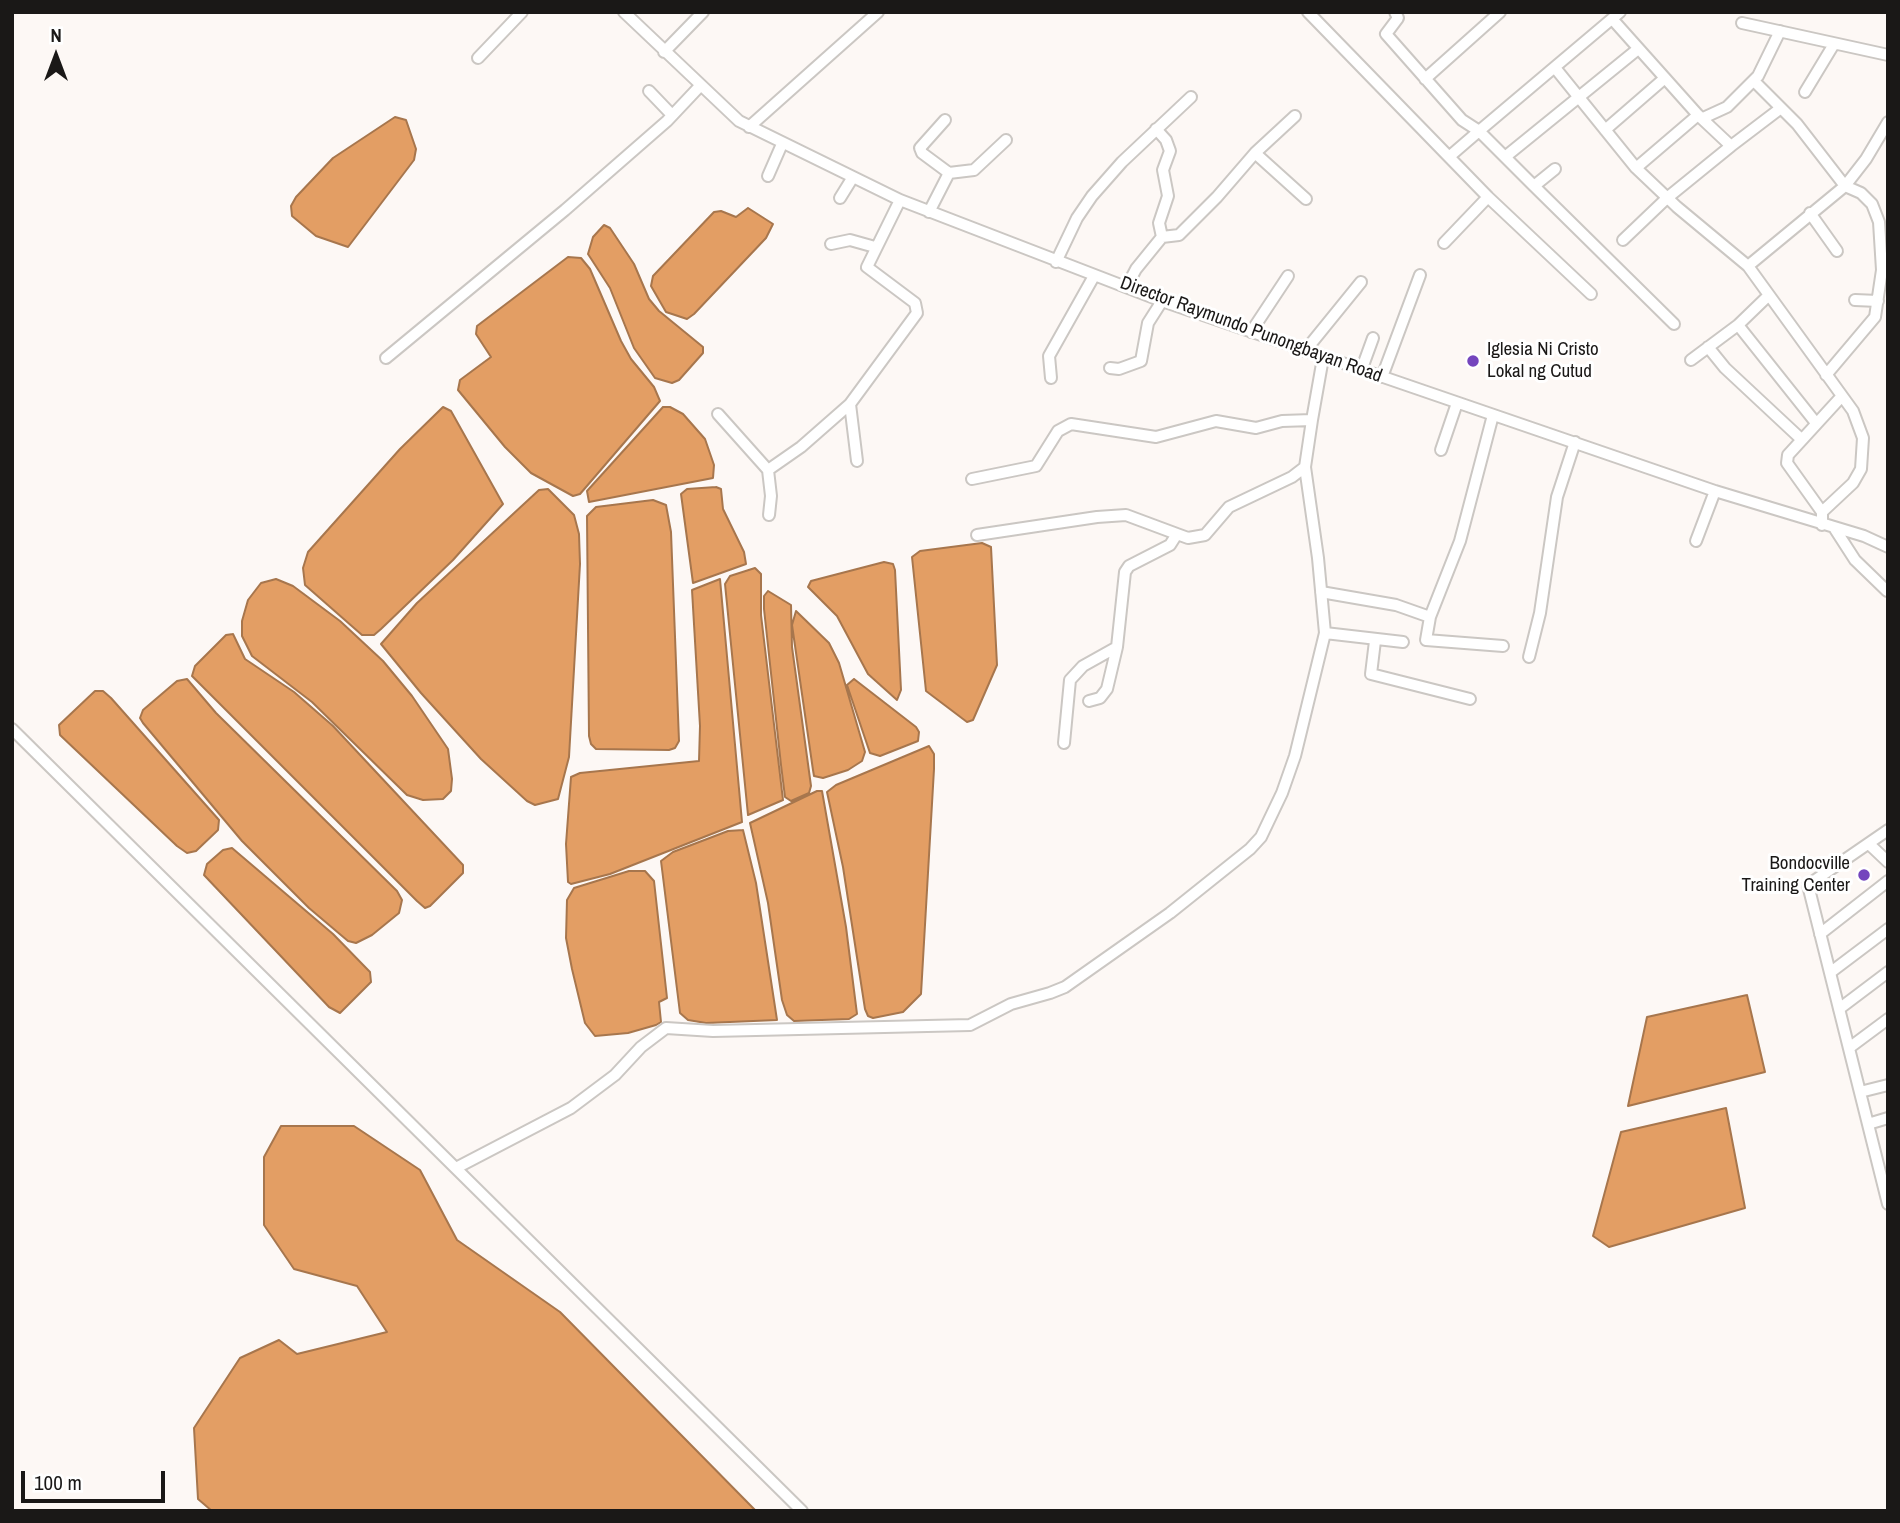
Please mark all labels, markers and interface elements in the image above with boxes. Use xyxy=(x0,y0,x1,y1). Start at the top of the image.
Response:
north arrow xyxy=(21,21,91,91)
text: N xyxy=(50,22,62,48)
street label: Director Raymundo Punongbayan Road xyxy=(1117,272,1385,388)
place label: Iglesia Ni Cristo Lokal ng Cutud xyxy=(1487,339,1599,383)
marker: Iglesia Ni Cristo Lokal ng Cutud xyxy=(1465,353,1481,369)
place label: Bondocville Training Center xyxy=(1741,853,1850,897)
marker: Bondocville Training Center xyxy=(1856,867,1872,883)
scale bar xyxy=(24,1456,168,1500)
text: 100 m xyxy=(34,1468,82,1497)

